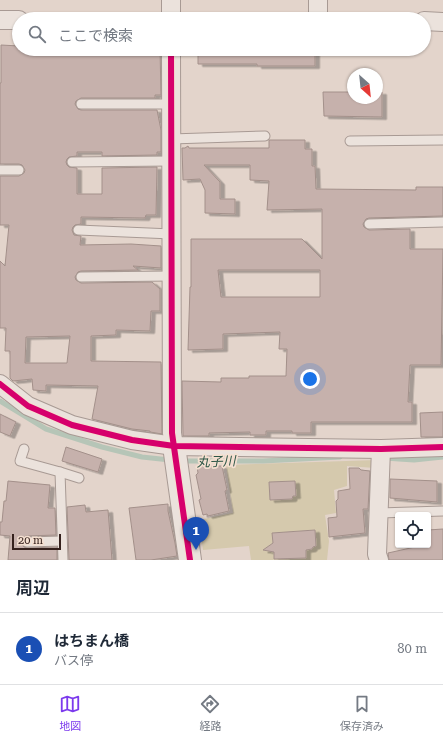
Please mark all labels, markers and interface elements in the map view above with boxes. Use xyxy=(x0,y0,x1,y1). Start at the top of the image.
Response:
search box xyxy=(12,12,431,56)
icon: search xyxy=(26,23,48,45)
text: ここで検索 xyxy=(58,27,133,45)
north arrow xyxy=(347,68,383,104)
your location xyxy=(300,369,320,389)
water label: 丸子川 xyxy=(196,453,238,470)
map controls xyxy=(395,512,431,548)
button: locate xyxy=(395,512,431,548)
pin: 1 xyxy=(183,517,209,550)
scale bar xyxy=(12,532,61,551)
text: 20 m xyxy=(18,534,43,547)
text: 周辺 xyxy=(16,578,50,598)
text: はちまん橋 xyxy=(54,632,129,650)
text: 1 xyxy=(25,641,33,656)
text: 80 m xyxy=(397,641,427,656)
text: バス停 xyxy=(54,653,93,668)
tab: 地図 xyxy=(59,693,81,733)
tab: 経路 xyxy=(199,693,221,733)
tab: 保存済み xyxy=(340,693,384,733)

